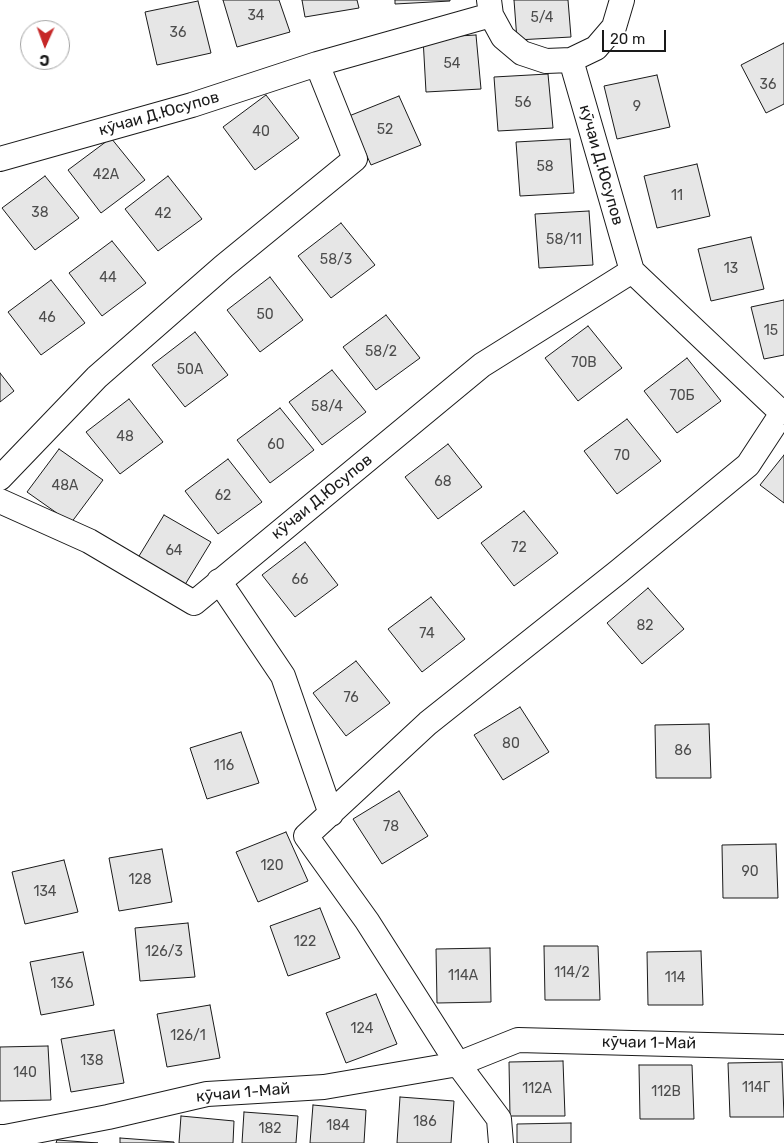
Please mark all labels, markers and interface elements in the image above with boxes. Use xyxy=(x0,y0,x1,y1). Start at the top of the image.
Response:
house number: 34 xyxy=(247,8,265,24)
house number: 5/4 xyxy=(531,10,553,26)
north arrow xyxy=(20,20,70,70)
scale bar xyxy=(604,20,668,52)
house number: 36 xyxy=(170,25,186,41)
text: 20 m xyxy=(610,30,645,48)
text: С xyxy=(39,51,50,68)
house number: 54 xyxy=(443,56,461,72)
house number: 36 xyxy=(760,77,776,93)
street label: кӯчаи Д.Юсупов xyxy=(97,88,221,140)
house number: 56 xyxy=(515,95,531,111)
house number: 9 xyxy=(633,99,641,115)
street label: кӯчаи Д.Юсупов xyxy=(575,103,627,227)
house number: 52 xyxy=(377,122,393,138)
house number: 40 xyxy=(252,124,270,140)
house number: 58 xyxy=(536,159,554,175)
house number: 42А xyxy=(93,167,119,183)
house number: 11 xyxy=(671,188,683,204)
house number: 38 xyxy=(31,205,49,221)
house number: 42 xyxy=(155,206,171,222)
house number: 58/11 xyxy=(546,232,582,248)
house number: 58/3 xyxy=(320,252,352,268)
house number: 13 xyxy=(724,261,738,277)
house number: 44 xyxy=(99,270,117,286)
house number: 50 xyxy=(256,307,274,323)
house number: 46 xyxy=(38,310,56,326)
house number: 15 xyxy=(764,323,778,339)
house number: 58/2 xyxy=(365,344,397,360)
house number: 70В xyxy=(571,355,597,371)
house number: 50А xyxy=(177,362,203,378)
house number: 70Б xyxy=(669,388,695,404)
house number: 58/4 xyxy=(311,399,343,415)
house number: 48 xyxy=(116,429,134,445)
house number: 60 xyxy=(267,437,285,453)
house number: 70 xyxy=(614,448,630,464)
street label: кӯчаи Д.Юсупов xyxy=(268,450,376,544)
house number: 68 xyxy=(434,474,452,490)
house number: 48А xyxy=(52,478,78,494)
house number: 62 xyxy=(215,488,231,504)
house number: 72 xyxy=(511,540,527,556)
house number: 64 xyxy=(165,543,183,559)
house number: 66 xyxy=(292,572,308,588)
house number: 82 xyxy=(636,618,654,634)
house number: 74 xyxy=(419,626,435,642)
house number: 76 xyxy=(343,690,359,706)
house number: 80 xyxy=(502,736,520,752)
house number: 86 xyxy=(674,743,692,759)
house number: 116 xyxy=(214,758,234,774)
house number: 78 xyxy=(383,819,399,835)
house number: 120 xyxy=(260,858,284,874)
house number: 90 xyxy=(741,864,759,880)
house number: 128 xyxy=(128,872,152,888)
house number: 134 xyxy=(33,884,57,900)
house number: 122 xyxy=(294,934,316,950)
house number: 126/3 xyxy=(145,944,183,960)
house number: 114/2 xyxy=(554,965,590,981)
house number: 114А xyxy=(448,968,478,984)
house number: 114 xyxy=(665,970,685,986)
house number: 136 xyxy=(51,976,73,992)
house number: 124 xyxy=(351,1021,373,1037)
house number: 126/1 xyxy=(170,1028,206,1044)
street label: кӯчаи 1-Май xyxy=(602,1033,696,1053)
house number: 138 xyxy=(80,1053,104,1069)
house number: 140 xyxy=(13,1065,37,1081)
street label: кӯчаи 1-Май xyxy=(195,1079,291,1107)
house number: 114Г xyxy=(742,1080,770,1096)
house number: 112А xyxy=(522,1081,552,1097)
house number: 112В xyxy=(651,1084,681,1100)
house number: 186 xyxy=(413,1114,437,1130)
house number: 184 xyxy=(326,1118,350,1134)
house number: 182 xyxy=(258,1121,282,1137)

